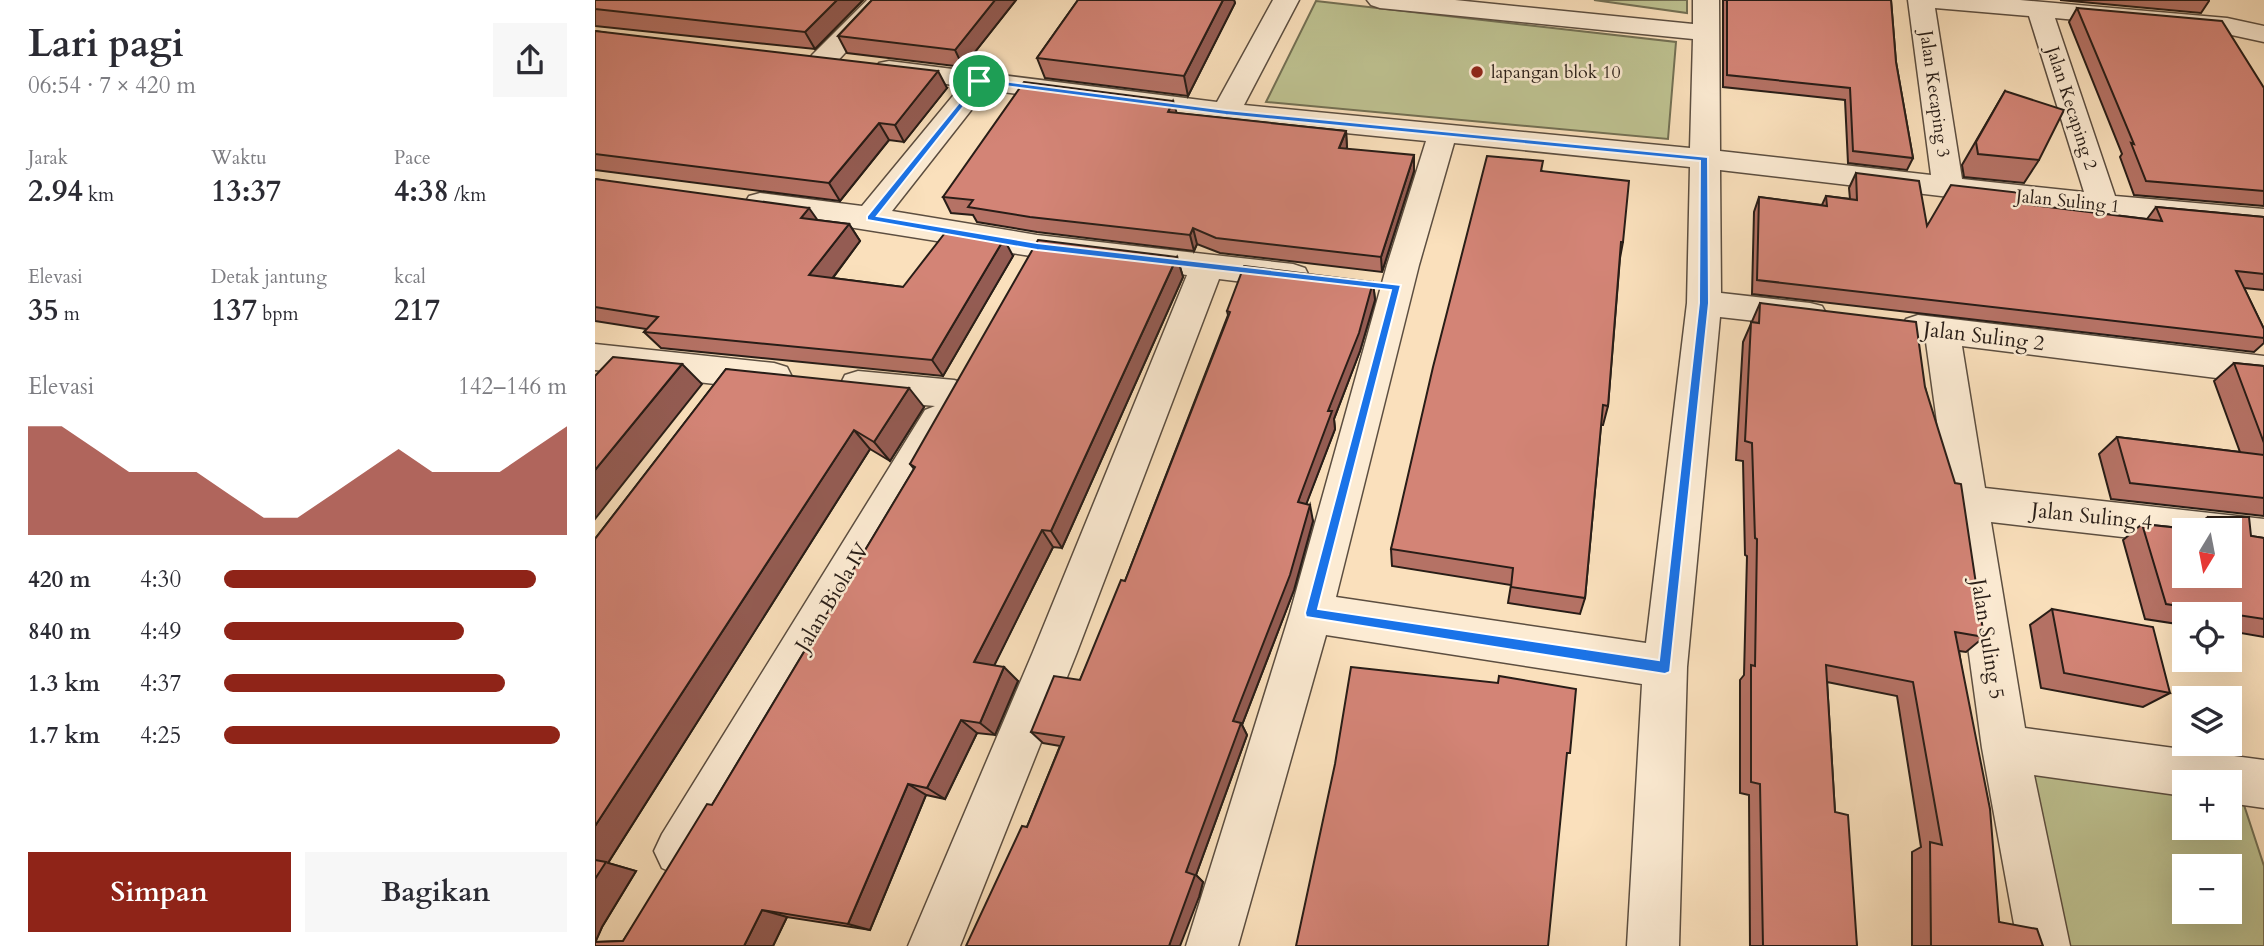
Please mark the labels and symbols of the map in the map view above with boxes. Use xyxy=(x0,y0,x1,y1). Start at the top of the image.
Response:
street label: Jalan Kecaping 3 xyxy=(1913,26,1956,159)
street label: Jalan Kecaping 2 xyxy=(2039,41,2103,173)
pin xyxy=(949,51,1009,111)
place label: lapangan blok 10 xyxy=(1491,60,1621,85)
marker: lapangan blok 10 xyxy=(1469,64,1485,80)
street label: Jalan Suling 1 xyxy=(2012,183,2121,219)
street label: Jalan Suling 2 xyxy=(1919,314,2046,358)
street label: Jalan Suling 4 xyxy=(2027,495,2154,537)
north arrow xyxy=(2172,518,2242,588)
street label: Jalan Biola IV xyxy=(787,537,877,660)
street label: Jalan Suling 5 xyxy=(1963,574,2011,701)

